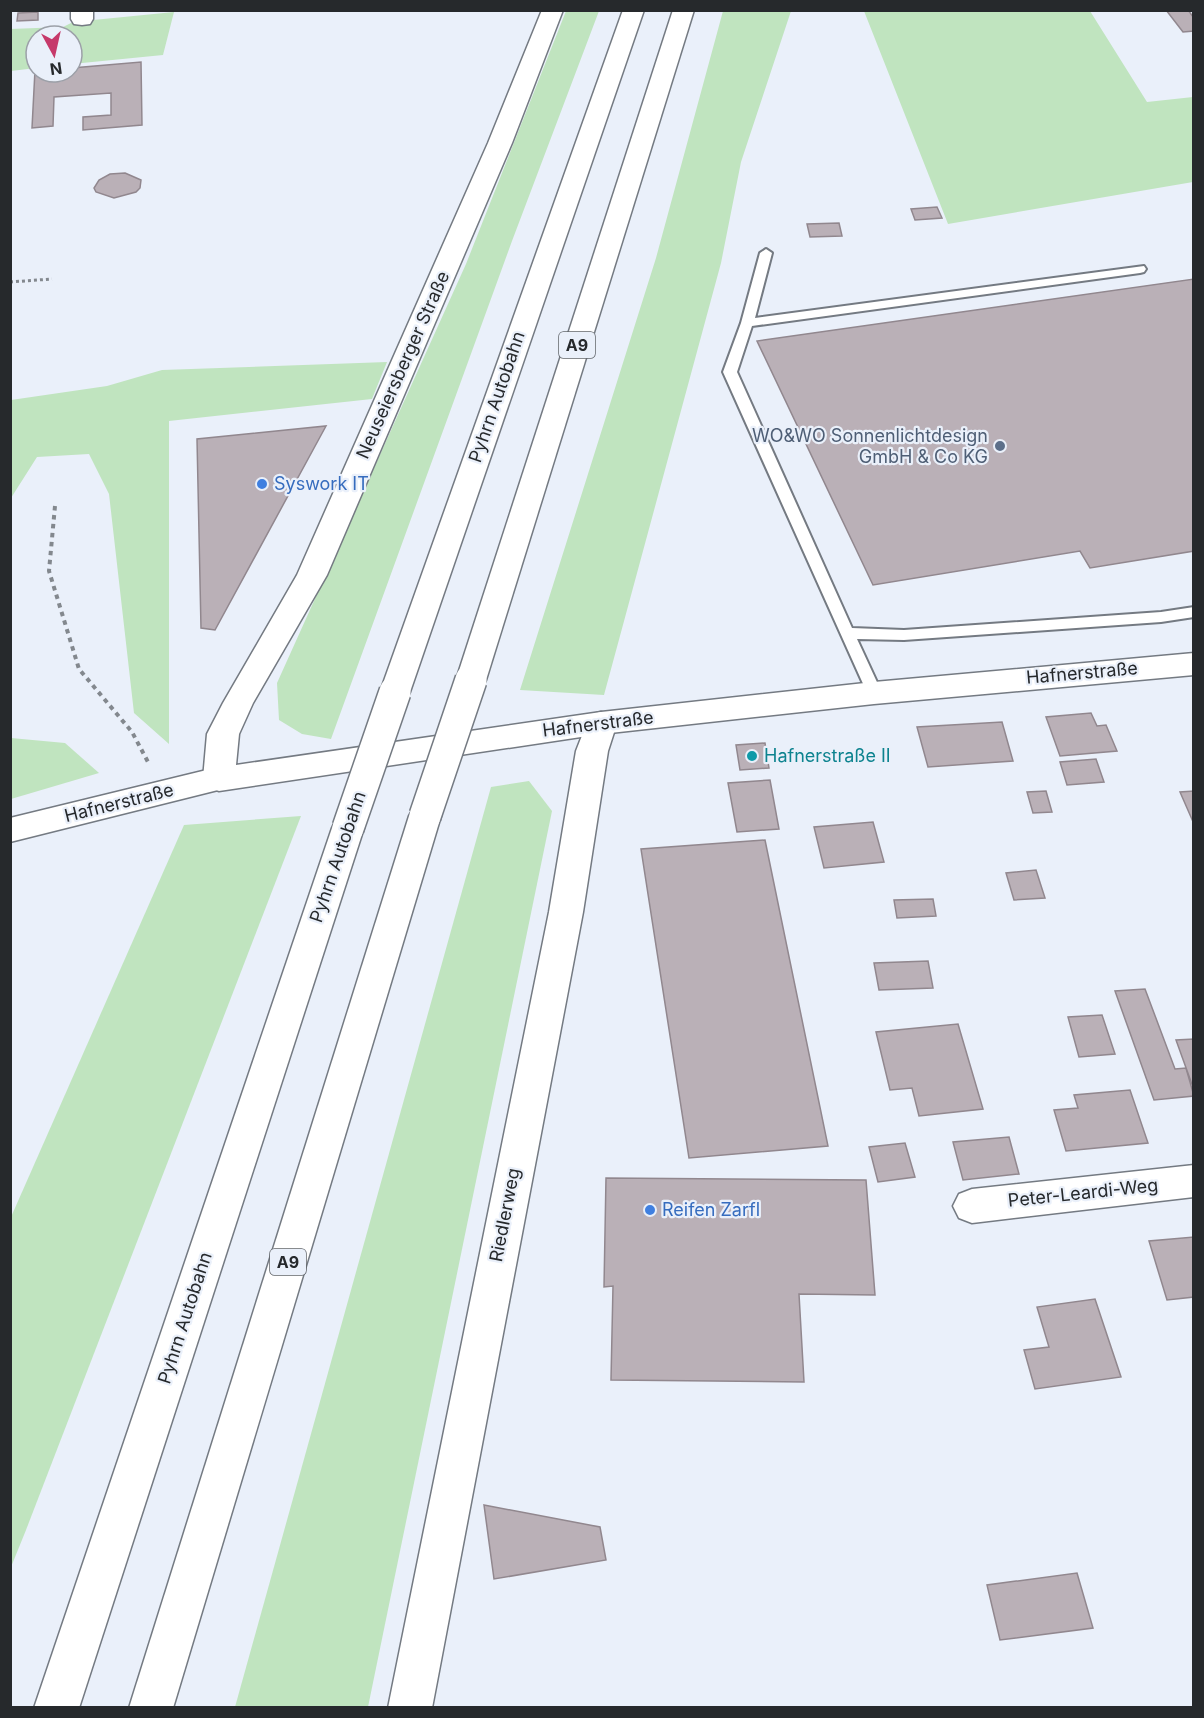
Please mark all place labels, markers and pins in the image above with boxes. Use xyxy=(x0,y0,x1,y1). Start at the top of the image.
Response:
place label: WO&WO Sonnenlichtdesign GmbH & Co KG xyxy=(752,425,988,467)
marker: WO&WO Sonnenlichtdesign GmbH & Co KG xyxy=(993,439,1007,453)
place label: Syswork IT xyxy=(274,473,369,494)
marker: Syswork IT xyxy=(255,477,269,491)
place label: Hafnerstraße II xyxy=(764,745,891,766)
marker: Hafnerstraße II xyxy=(745,749,759,763)
place label: Reifen Zarfl xyxy=(662,1199,760,1220)
marker: Reifen Zarfl xyxy=(643,1203,657,1217)

